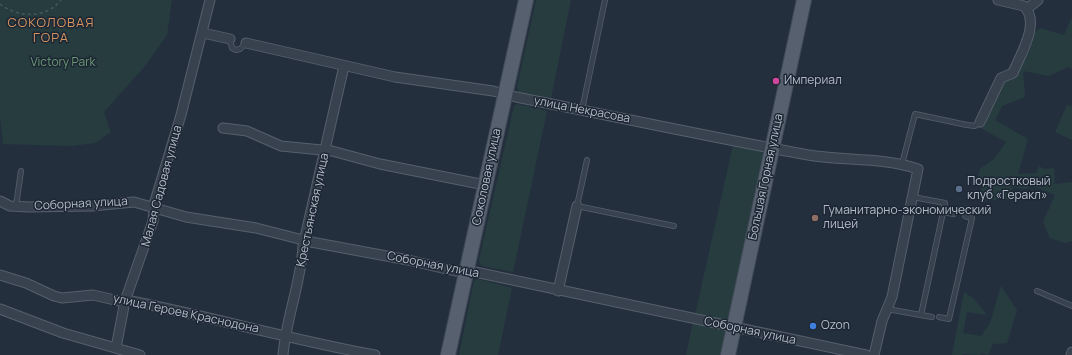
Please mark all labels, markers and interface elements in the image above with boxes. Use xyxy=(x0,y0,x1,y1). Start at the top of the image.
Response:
district label: СОКОЛОВАЯ ГОРА xyxy=(7,15,95,46)
park label: Victory Park xyxy=(31,56,95,70)
place label: Империал xyxy=(784,74,842,88)
marker: Империал xyxy=(771,76,781,86)
street label: улица Некрасова xyxy=(533,94,631,126)
street label: Большая Горная улица xyxy=(746,113,786,241)
street label: Малая Садовая улица xyxy=(139,124,185,248)
street label: Соколовая улица xyxy=(470,127,504,227)
street label: Крестьянская улица xyxy=(294,152,332,268)
place label: Подростковый клуб «Геракл» xyxy=(967,175,1051,203)
marker: Подростковый клуб «Геракл» xyxy=(954,184,964,194)
street label: Соборная улица xyxy=(34,194,128,214)
place label: Гуманитарно-экономический лицей xyxy=(823,204,991,232)
marker: Гуманитарно-экономический лицей xyxy=(810,213,820,223)
street label: Соборная улица xyxy=(386,249,480,281)
street label: улица Героев Краснодона xyxy=(112,292,260,336)
street label: Соборная улица xyxy=(703,314,797,348)
place label: Ozon xyxy=(821,319,850,333)
marker: Ozon xyxy=(808,321,818,331)

